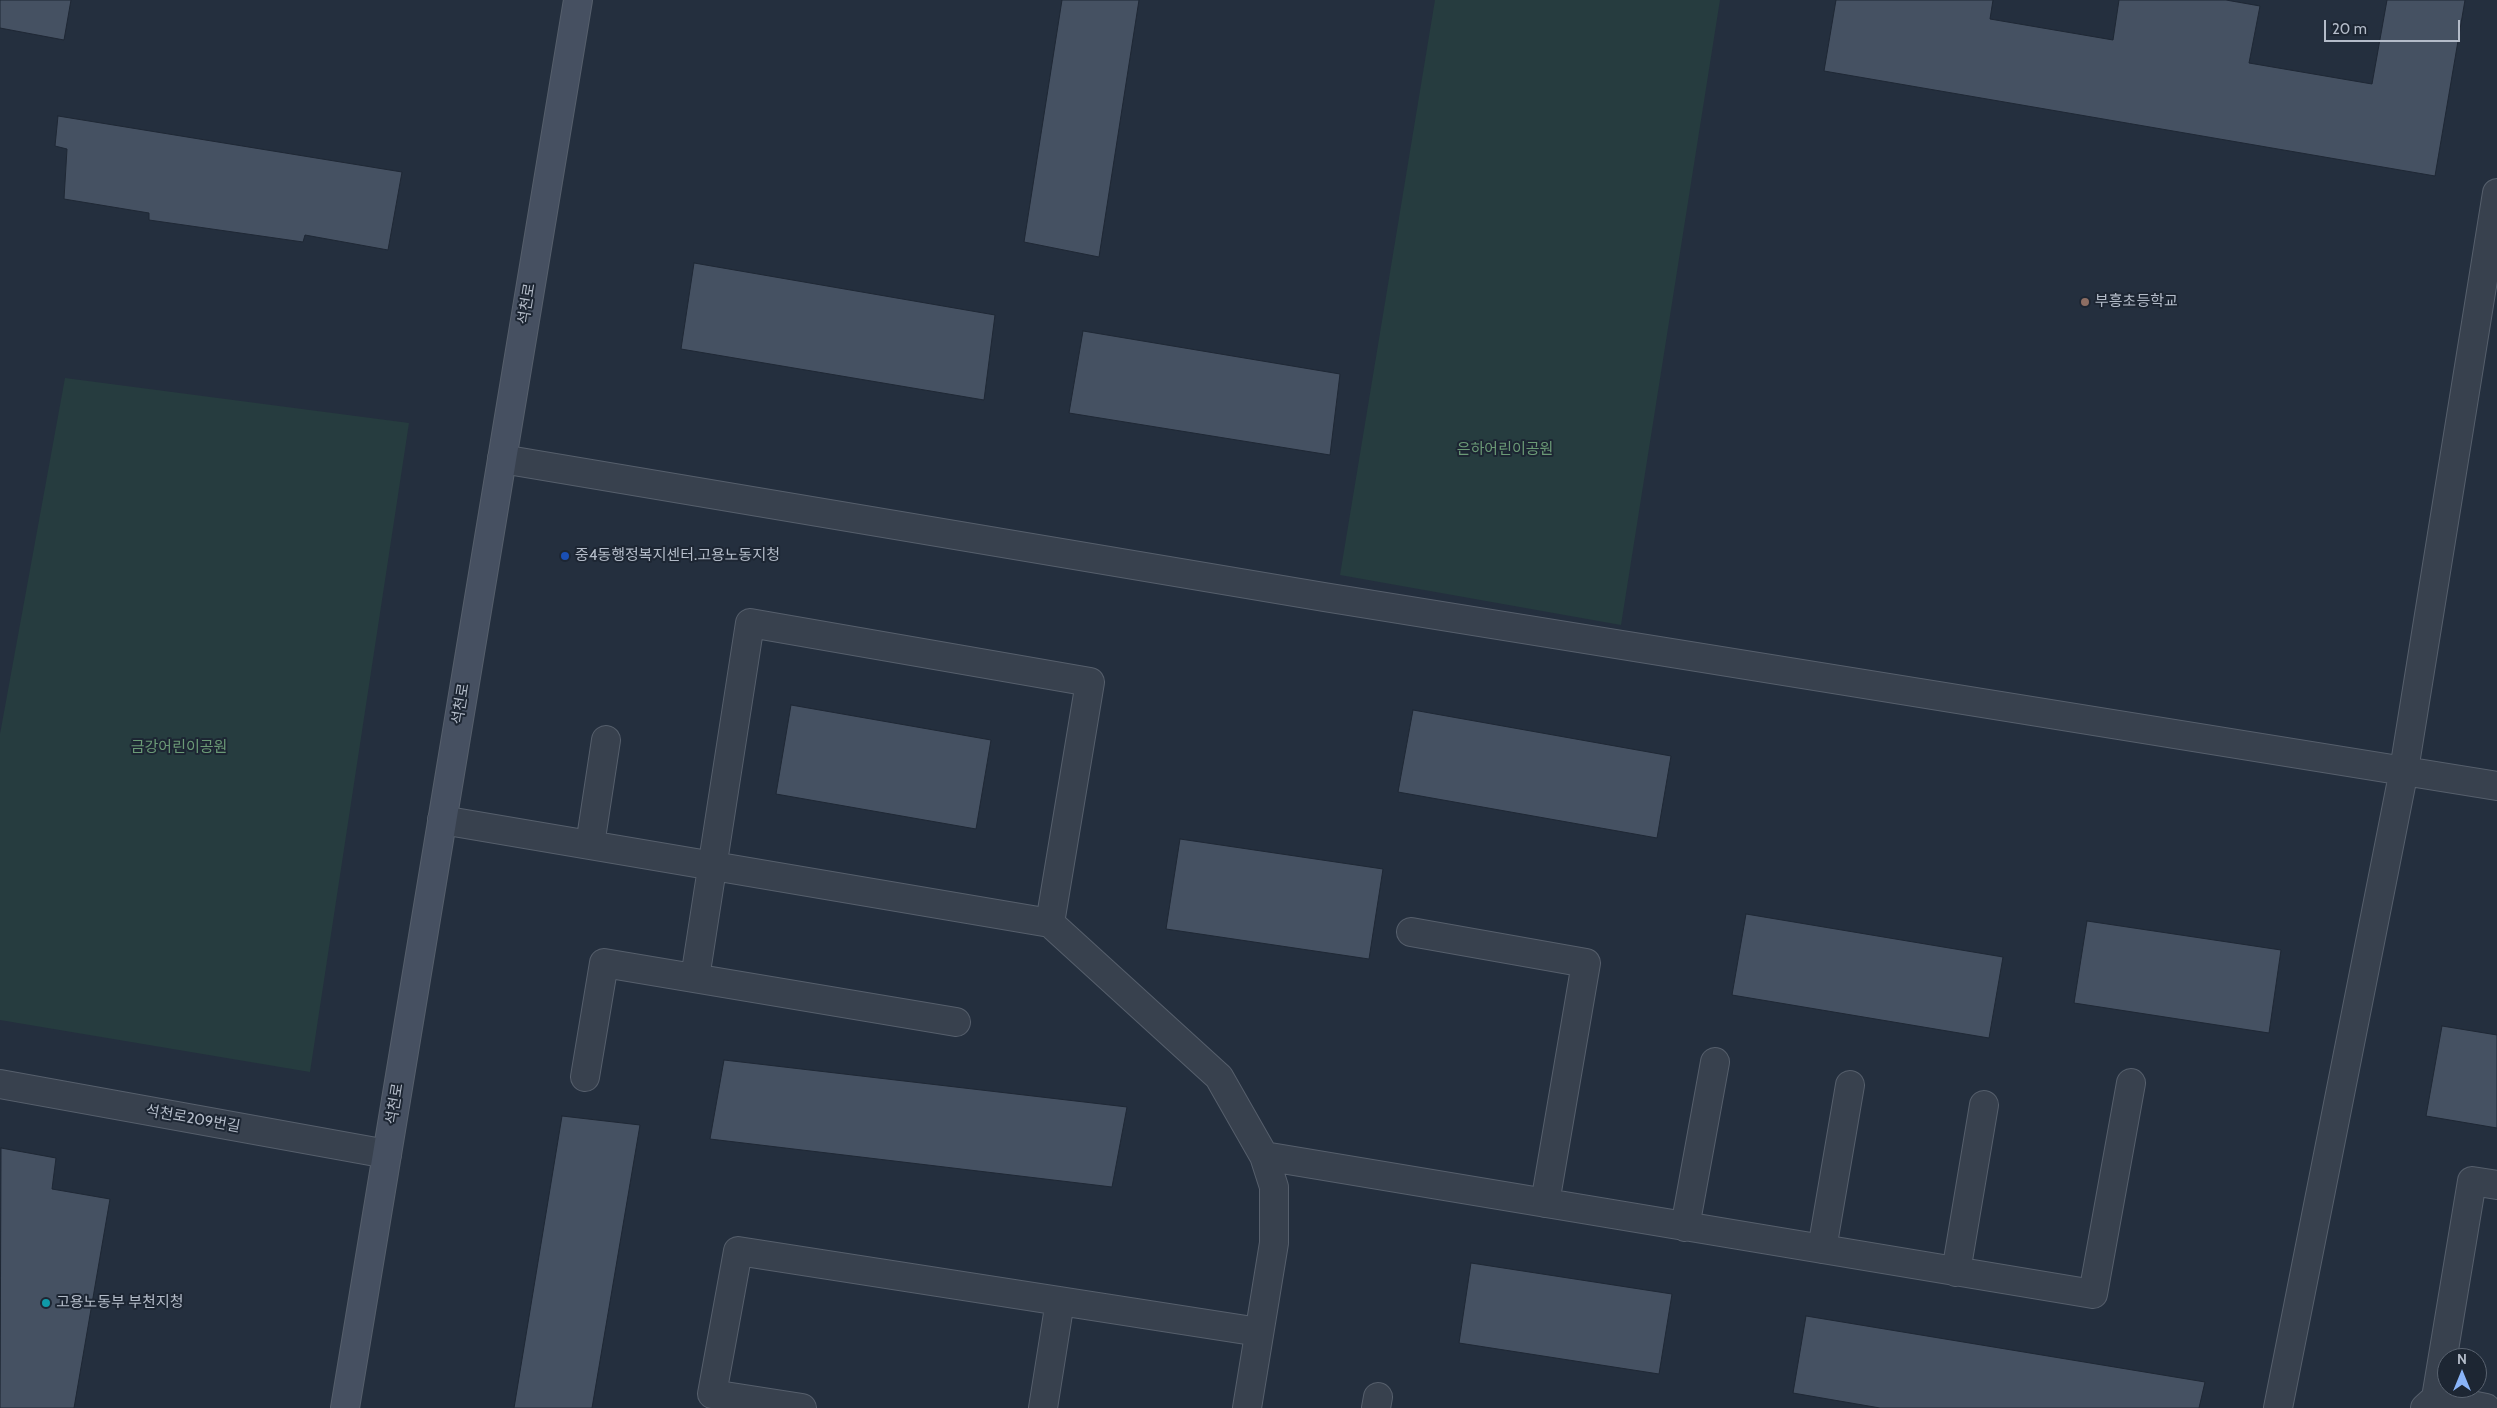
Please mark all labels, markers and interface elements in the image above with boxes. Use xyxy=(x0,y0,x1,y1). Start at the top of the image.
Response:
scale bar xyxy=(2327,10,2463,42)
text: 20 m xyxy=(2332,20,2367,38)
street label: 석천로 xyxy=(515,282,539,326)
place label: 부흥초등학교 xyxy=(2095,293,2178,311)
marker: 부흥초등학교 xyxy=(2079,296,2091,308)
park label: 은하어린이공원 xyxy=(1457,441,1553,459)
place label: 중4동행정복지센터.고용노동지청 xyxy=(575,547,780,565)
marker: 중4동행정복지센터.고용노동지청 xyxy=(559,550,571,562)
street label: 석천로 xyxy=(449,682,473,726)
park label: 금강어린이공원 xyxy=(131,739,227,757)
street label: 석천로 xyxy=(383,1082,407,1126)
street label: 석천로209번길 xyxy=(144,1102,242,1136)
place label: 고용노동부 부천지청 xyxy=(56,1294,184,1312)
marker: 고용노동부 부천지청 xyxy=(40,1297,52,1309)
north arrow xyxy=(2437,1348,2487,1398)
text: N xyxy=(2457,1350,2467,1368)

